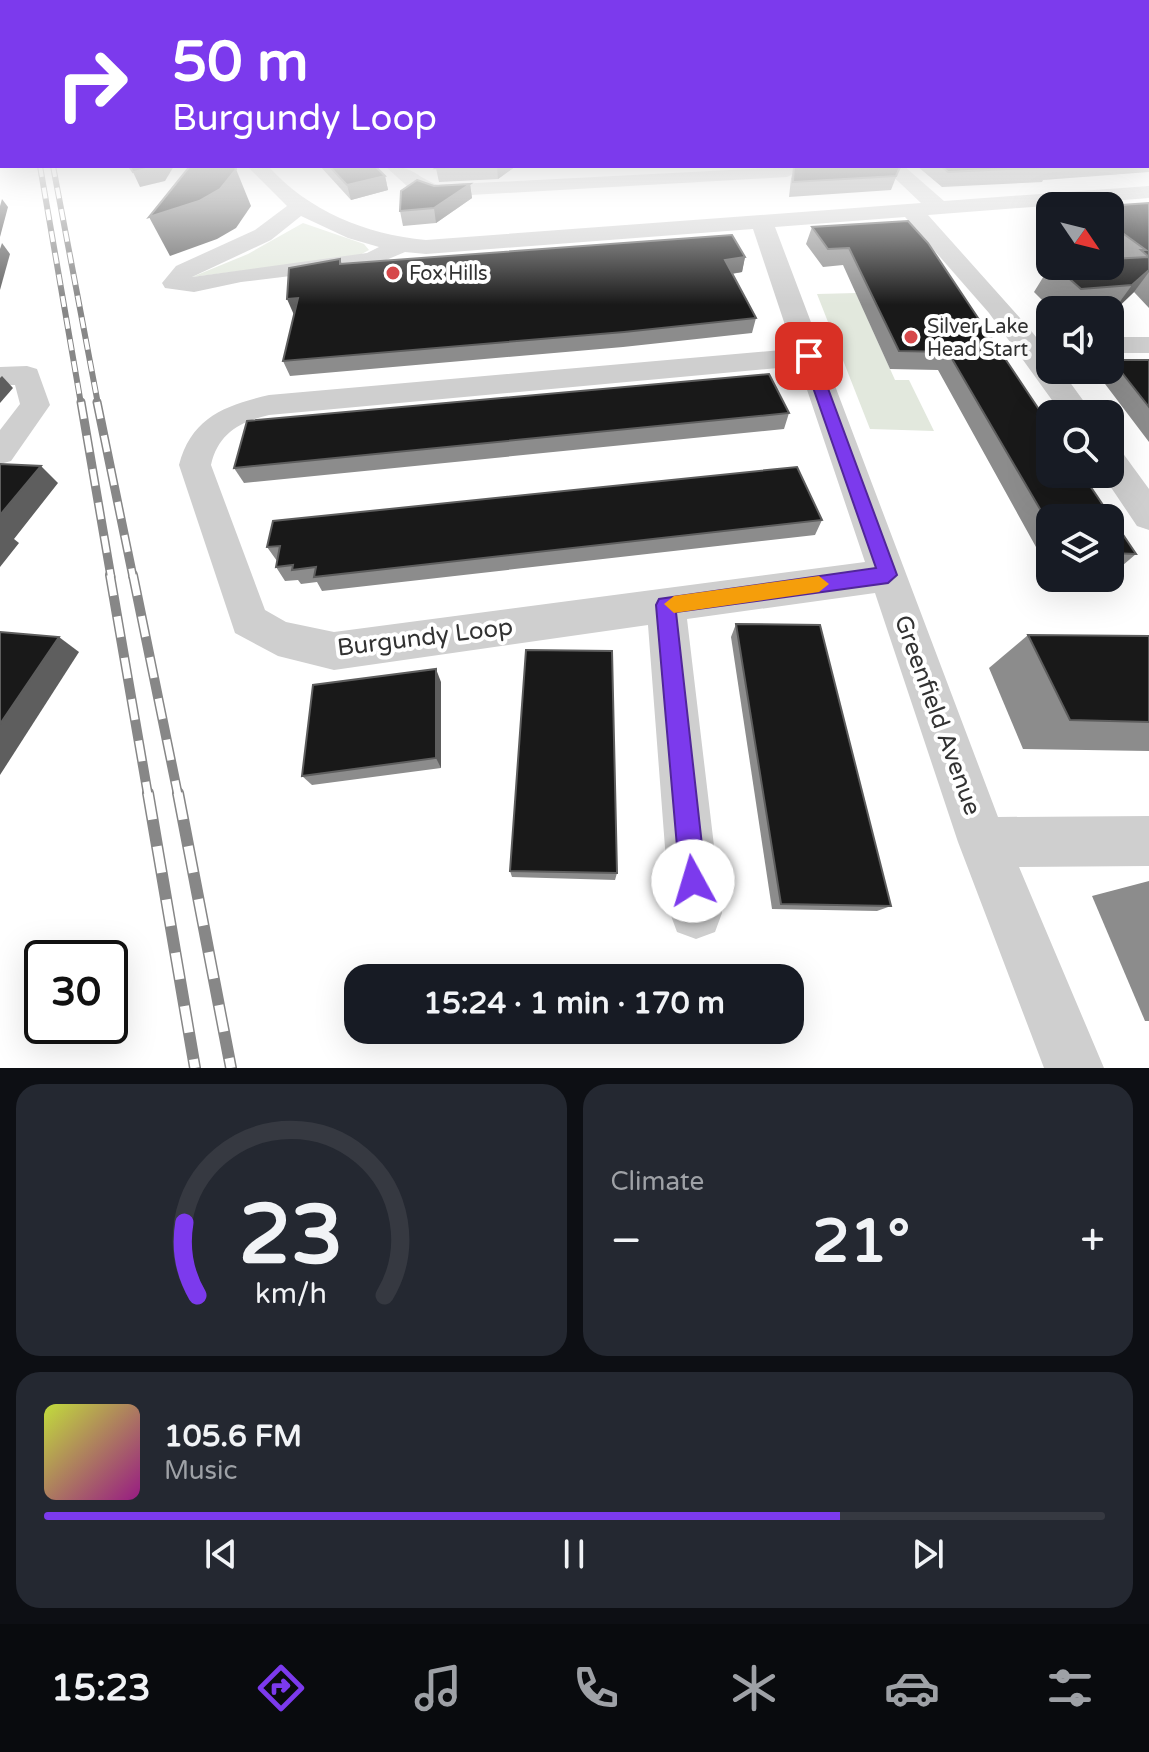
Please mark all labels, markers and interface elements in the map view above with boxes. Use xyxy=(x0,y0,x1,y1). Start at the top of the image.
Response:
text: 50 m xyxy=(172,29,308,96)
icon: right xyxy=(40,32,144,136)
text: Burgundy Loop xyxy=(172,97,437,140)
north arrow xyxy=(1036,192,1124,280)
map controls xyxy=(1036,192,1124,592)
place label: Fox Hills xyxy=(409,262,488,286)
marker: Fox Hills xyxy=(384,264,402,282)
button: sound xyxy=(1036,296,1124,384)
place label: Silver Lake Head Start xyxy=(927,315,1029,362)
pin xyxy=(775,322,843,390)
marker: Silver Lake Head Start xyxy=(902,328,920,346)
icon: arrive xyxy=(787,334,831,378)
button: search xyxy=(1036,400,1124,488)
button: layers xyxy=(1036,504,1124,592)
street label: Greenfield Avenue xyxy=(888,611,987,819)
street label: Burgundy Loop xyxy=(336,612,515,663)
position arrow xyxy=(651,839,735,923)
speed limit sign: 30 xyxy=(24,940,128,1044)
text: 15:24 · 1 min · 170 m xyxy=(423,985,725,1022)
text: Climate xyxy=(611,1166,704,1197)
text: 23 xyxy=(239,1186,343,1286)
text: 21° xyxy=(812,1206,910,1278)
text: − xyxy=(611,1215,642,1268)
text: + xyxy=(1080,1215,1105,1268)
text: km/h xyxy=(255,1277,327,1311)
text: 105.6 FM xyxy=(164,1418,302,1455)
text: Music xyxy=(164,1455,237,1486)
icon: previous xyxy=(199,1532,243,1576)
icon: pause xyxy=(552,1532,596,1576)
icon: next xyxy=(906,1532,950,1576)
icon: directions xyxy=(253,1660,309,1716)
icon: music xyxy=(410,1660,466,1716)
icon: phone xyxy=(568,1660,624,1716)
icon: climate xyxy=(726,1660,782,1716)
icon: car xyxy=(884,1660,940,1716)
icon: filters xyxy=(1042,1660,1098,1716)
text: 15:23 xyxy=(51,1667,151,1710)

